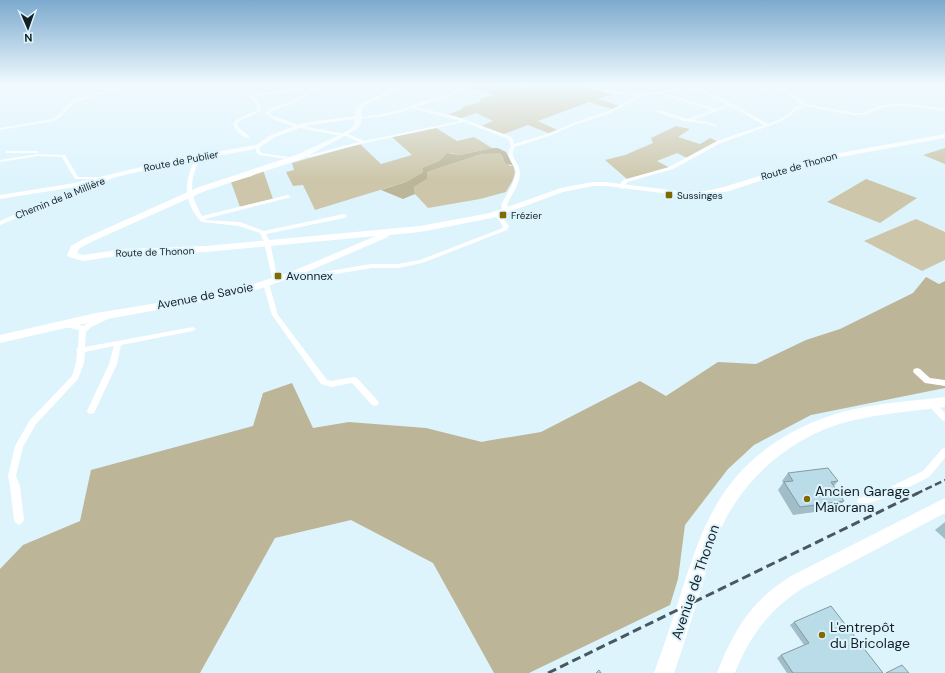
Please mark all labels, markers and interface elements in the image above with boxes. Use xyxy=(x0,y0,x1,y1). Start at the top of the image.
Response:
north arrow xyxy=(8,8,48,48)
text: N xyxy=(24,31,33,45)
street label: Route de Publier xyxy=(143,147,220,175)
street label: Route de Thonon xyxy=(759,149,839,183)
street label: Chemin de la Millière xyxy=(13,174,107,222)
place label: Sussinges xyxy=(677,189,723,202)
marker: Sussinges xyxy=(664,190,674,200)
place label: Frézier xyxy=(511,209,542,222)
marker: Frézier xyxy=(498,210,508,220)
street label: Route de Thonon xyxy=(115,244,195,260)
place label: Avonnex xyxy=(286,268,333,284)
marker: Avonnex xyxy=(273,271,283,281)
street label: Avenue de Savoie xyxy=(156,279,255,313)
place label: Ancien Garage Maïorana xyxy=(815,482,910,516)
marker: Ancien Garage Maïorana xyxy=(802,494,812,504)
street label: Avenue de Thonon xyxy=(667,522,723,642)
place label: L'entrepôt du Bricolage xyxy=(830,618,910,652)
marker: L'entrepôt du Bricolage xyxy=(817,630,827,640)

